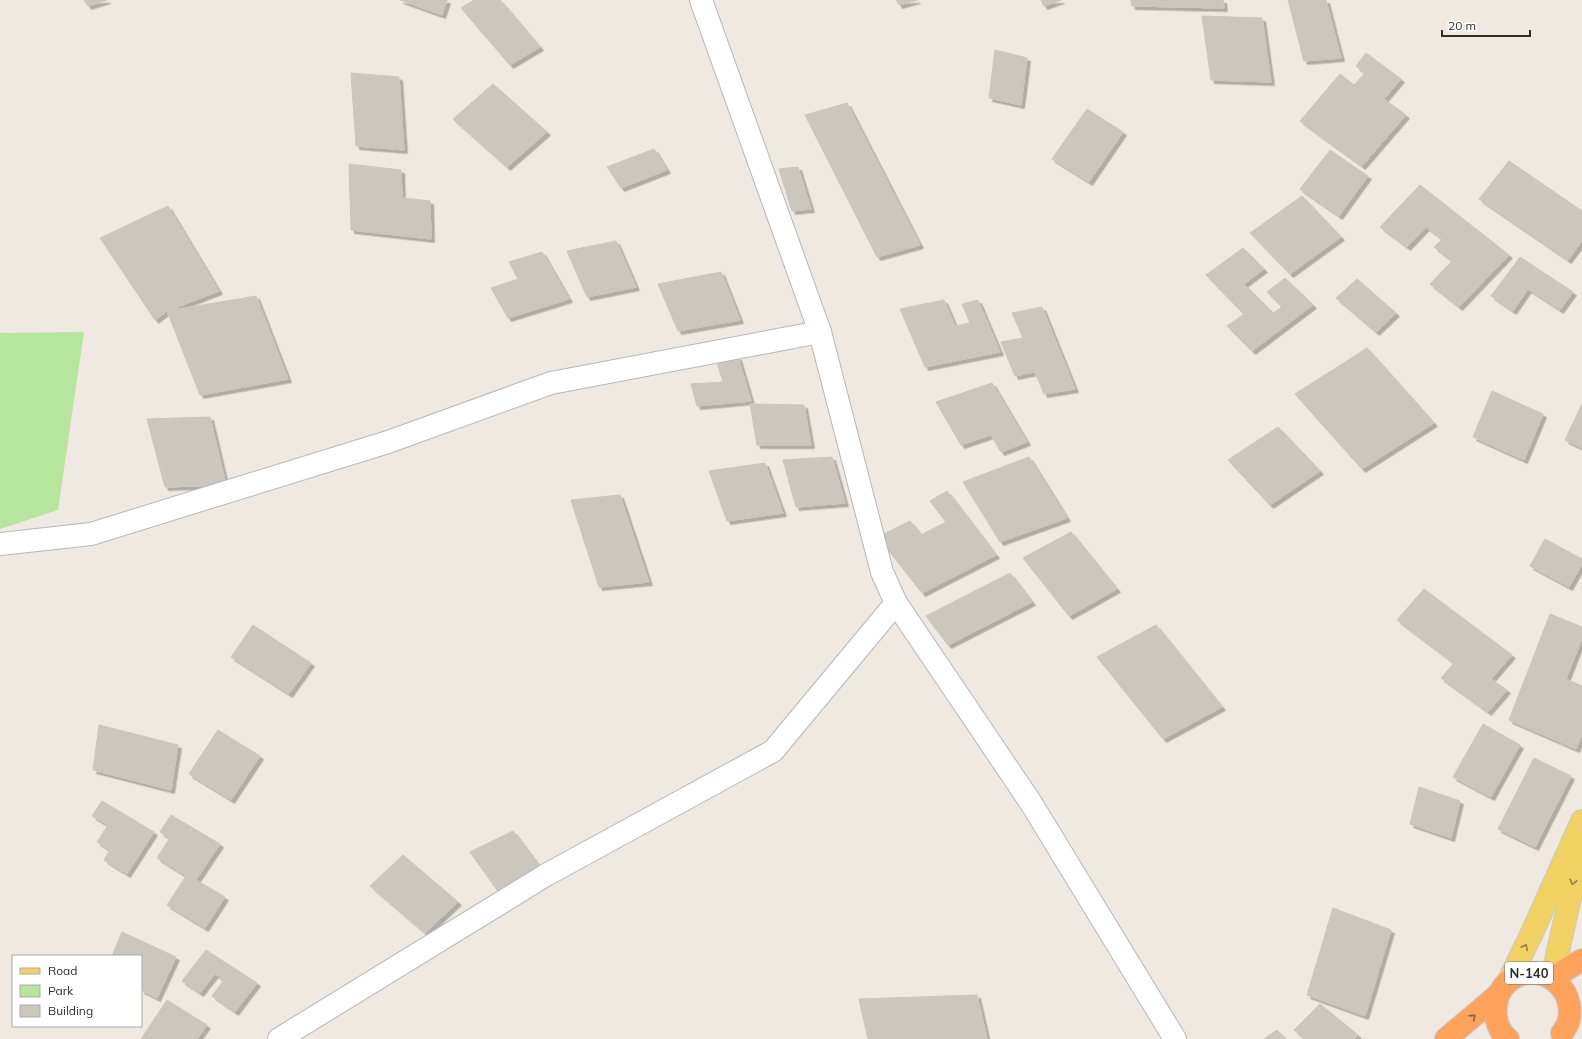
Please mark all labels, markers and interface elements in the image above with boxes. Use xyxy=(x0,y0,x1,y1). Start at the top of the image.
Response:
scale bar xyxy=(1442,12,1530,38)
text: 20 m xyxy=(1448,18,1476,33)
one-way arrow xyxy=(1570,879,1578,885)
one-way arrow xyxy=(1520,944,1528,951)
legend xyxy=(12,955,142,1027)
road number: N-140 xyxy=(1505,962,1553,984)
text: Road xyxy=(48,963,77,978)
text: Park xyxy=(48,983,74,998)
text: Building xyxy=(48,1003,93,1018)
one-way arrow xyxy=(1468,1015,1475,1022)

